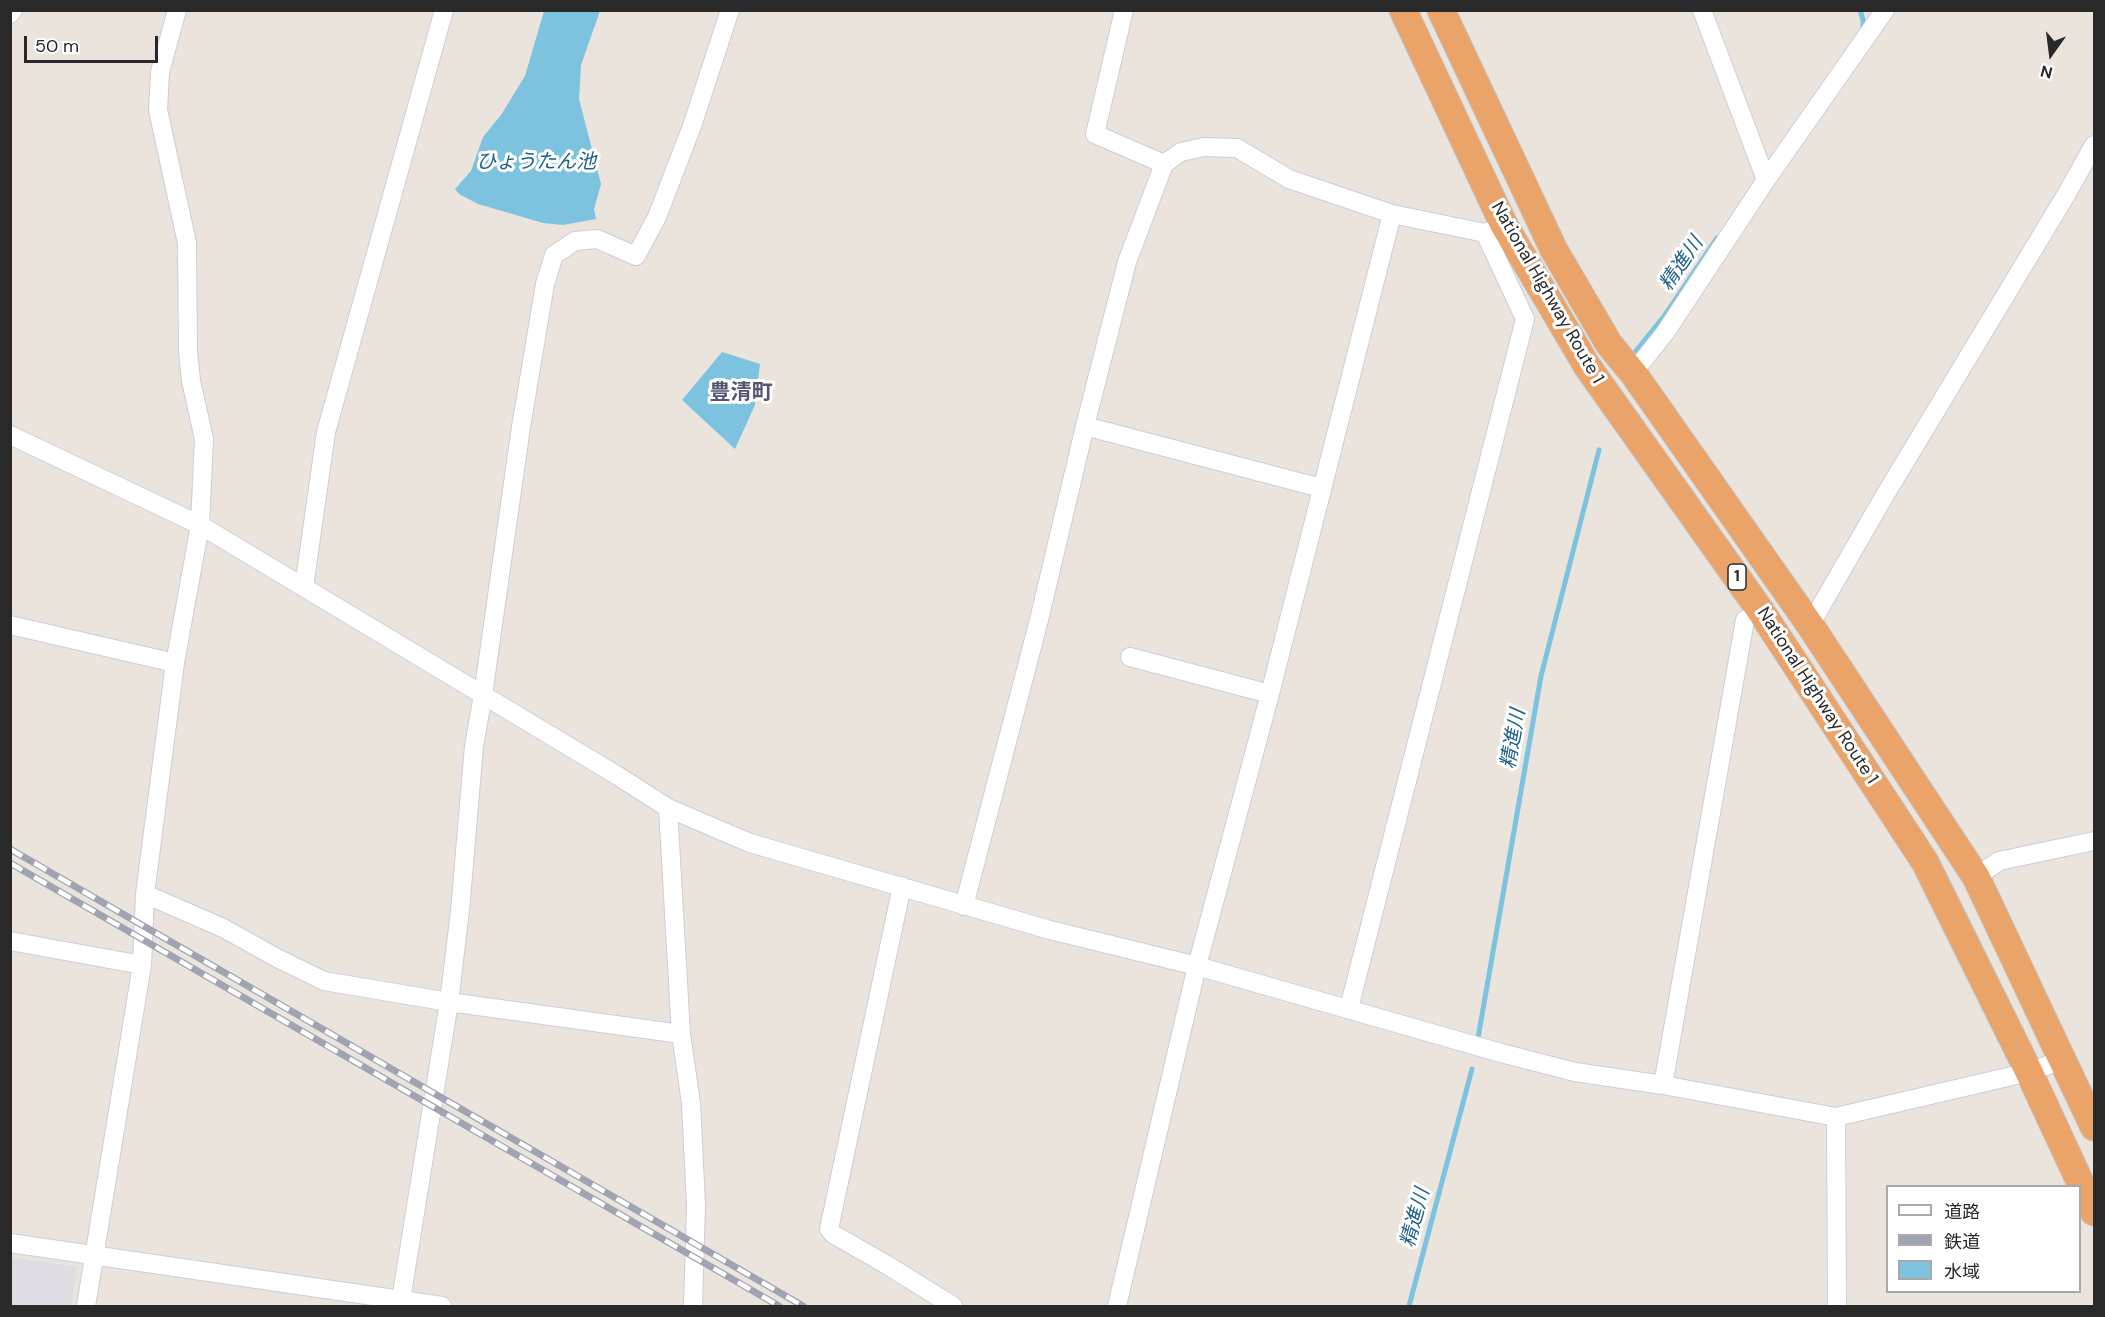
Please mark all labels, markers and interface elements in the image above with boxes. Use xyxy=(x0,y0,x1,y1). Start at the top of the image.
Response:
scale bar xyxy=(27,24,160,62)
north arrow xyxy=(2021,24,2081,84)
text: 50 m xyxy=(35,34,79,58)
text: N xyxy=(2038,60,2055,84)
water label: ひょうたん池 xyxy=(476,151,596,175)
street label: National Highway Route 1 xyxy=(1486,198,1608,388)
water label: 精進川 xyxy=(1655,232,1709,296)
district label: 豊清町 xyxy=(710,380,772,406)
road number: 1 xyxy=(1728,564,1746,590)
street label: National Highway Route 1 xyxy=(1752,604,1882,788)
water label: 精進川 xyxy=(1497,707,1531,771)
legend xyxy=(1886,1185,2081,1293)
water label: 精進川 xyxy=(1397,1186,1435,1250)
text: 道路 xyxy=(1944,1200,1980,1224)
text: 鉄道 xyxy=(1944,1230,1980,1254)
text: 水域 xyxy=(1944,1260,1980,1284)

